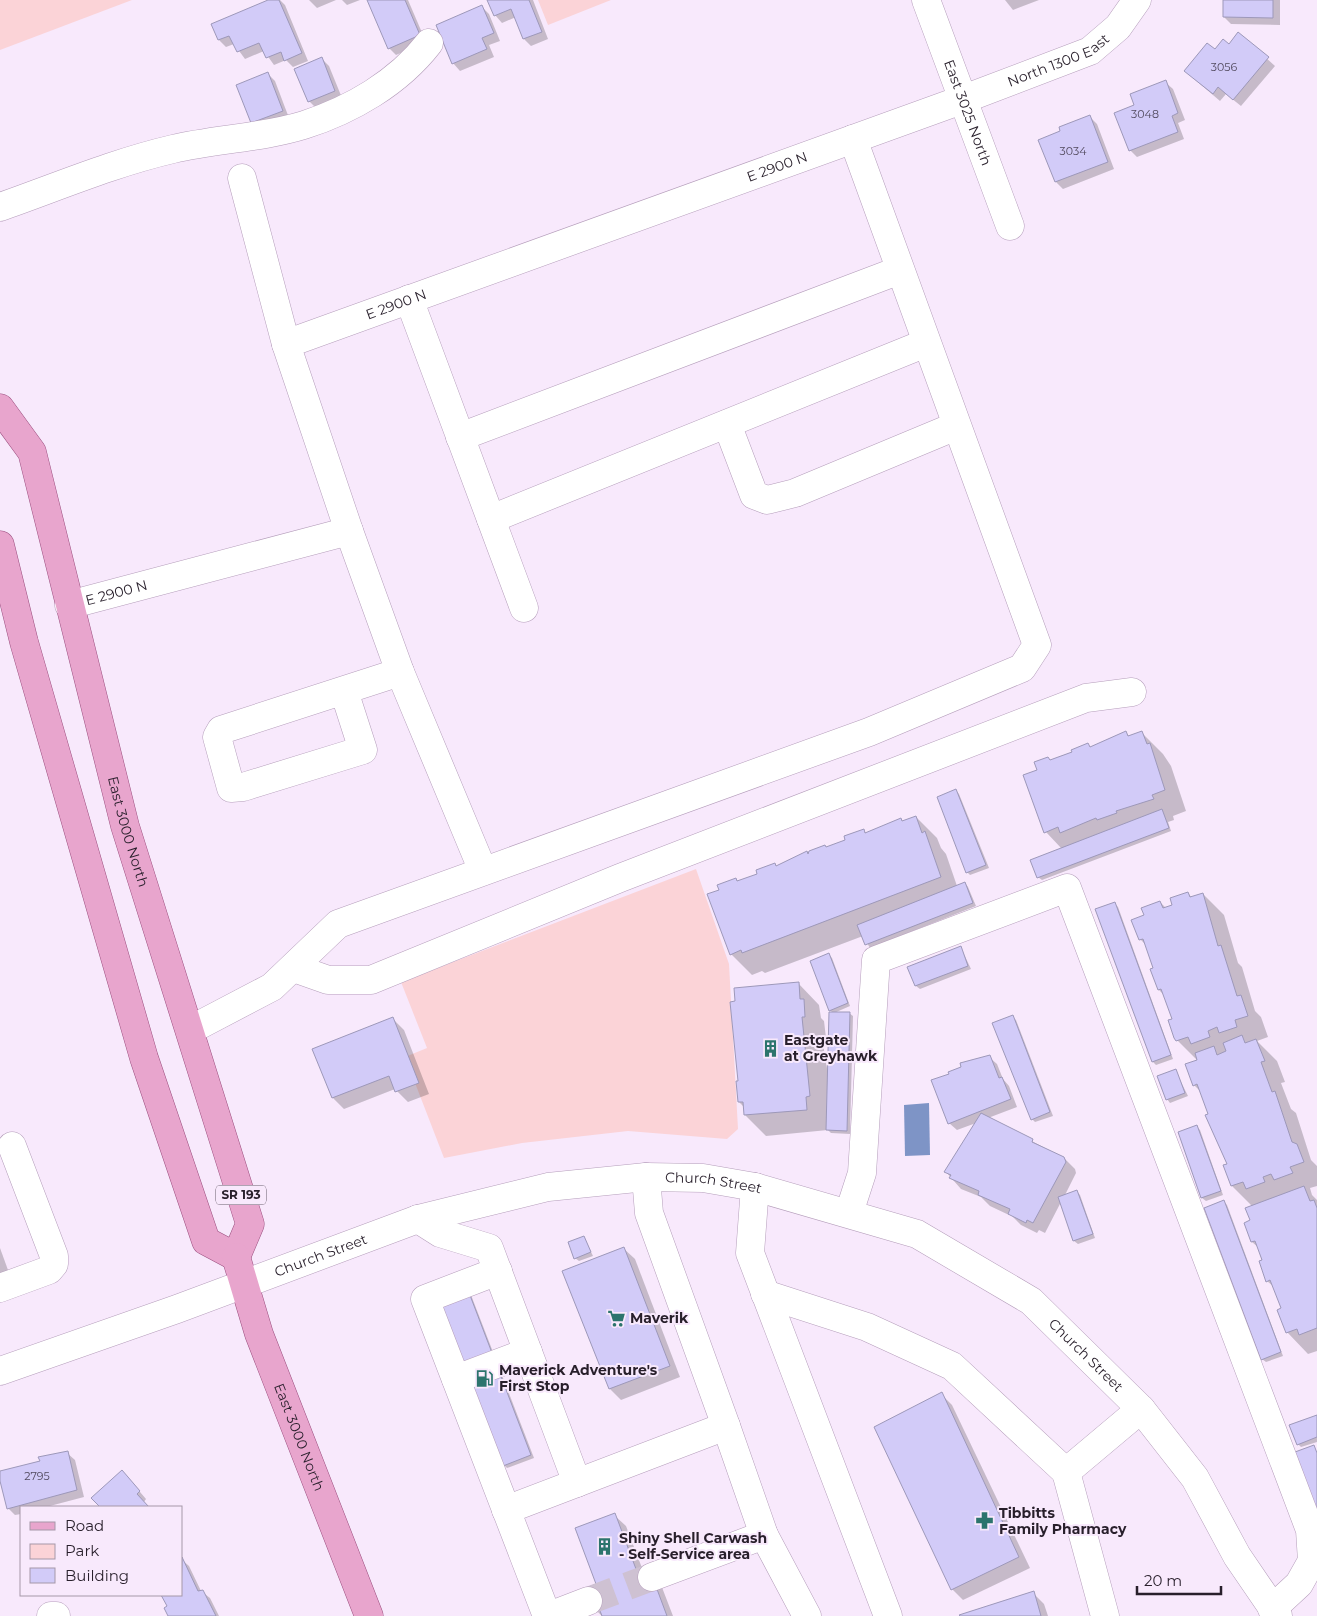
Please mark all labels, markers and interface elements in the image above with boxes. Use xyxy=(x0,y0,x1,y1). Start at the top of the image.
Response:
street label: North 1300 East xyxy=(1005,29,1113,91)
street label: East 3025 North xyxy=(940,57,996,168)
house number: 3056 xyxy=(1211,60,1238,74)
house number: 3048 xyxy=(1131,107,1159,121)
house number: 3034 xyxy=(1060,144,1087,158)
street label: E 2900 N xyxy=(744,147,810,186)
street label: E 2900 N xyxy=(363,285,429,323)
street label: E 2900 N xyxy=(84,576,149,609)
street label: East 3000 North xyxy=(104,774,153,889)
place label: Eastgate at Greyhawk xyxy=(784,1031,878,1065)
building icon: Eastgate at Greyhawk xyxy=(760,1038,780,1058)
street label: Church Street xyxy=(665,1168,764,1198)
road number: SR 193 xyxy=(216,1186,266,1204)
street label: Church Street xyxy=(272,1230,370,1281)
supermarket icon: Maverik xyxy=(606,1308,626,1328)
place label: Maverik xyxy=(630,1309,689,1327)
street label: Church Street xyxy=(1045,1314,1127,1396)
place label: Maverick Adventure's First Stop xyxy=(499,1361,658,1395)
fuel station icon: Maverick Adventure's First Stop xyxy=(475,1368,495,1388)
street label: East 3000 North xyxy=(270,1381,328,1494)
house number: 2795 xyxy=(24,1469,50,1483)
place label: Tibbitts Family Pharmacy xyxy=(999,1504,1127,1538)
legend xyxy=(20,1506,182,1596)
pharmacy icon: Tibbitts Family Pharmacy xyxy=(975,1511,995,1531)
text: Road xyxy=(65,1516,104,1535)
place label: Shiny Shell Carwash - Self-Service area xyxy=(619,1529,767,1563)
building icon: Shiny Shell Carwash - Self-Service area xyxy=(595,1536,615,1556)
text: Park xyxy=(65,1541,99,1560)
scale bar xyxy=(1137,1564,1221,1596)
text: Building xyxy=(65,1566,129,1585)
text: 20 m xyxy=(1144,1571,1182,1590)

